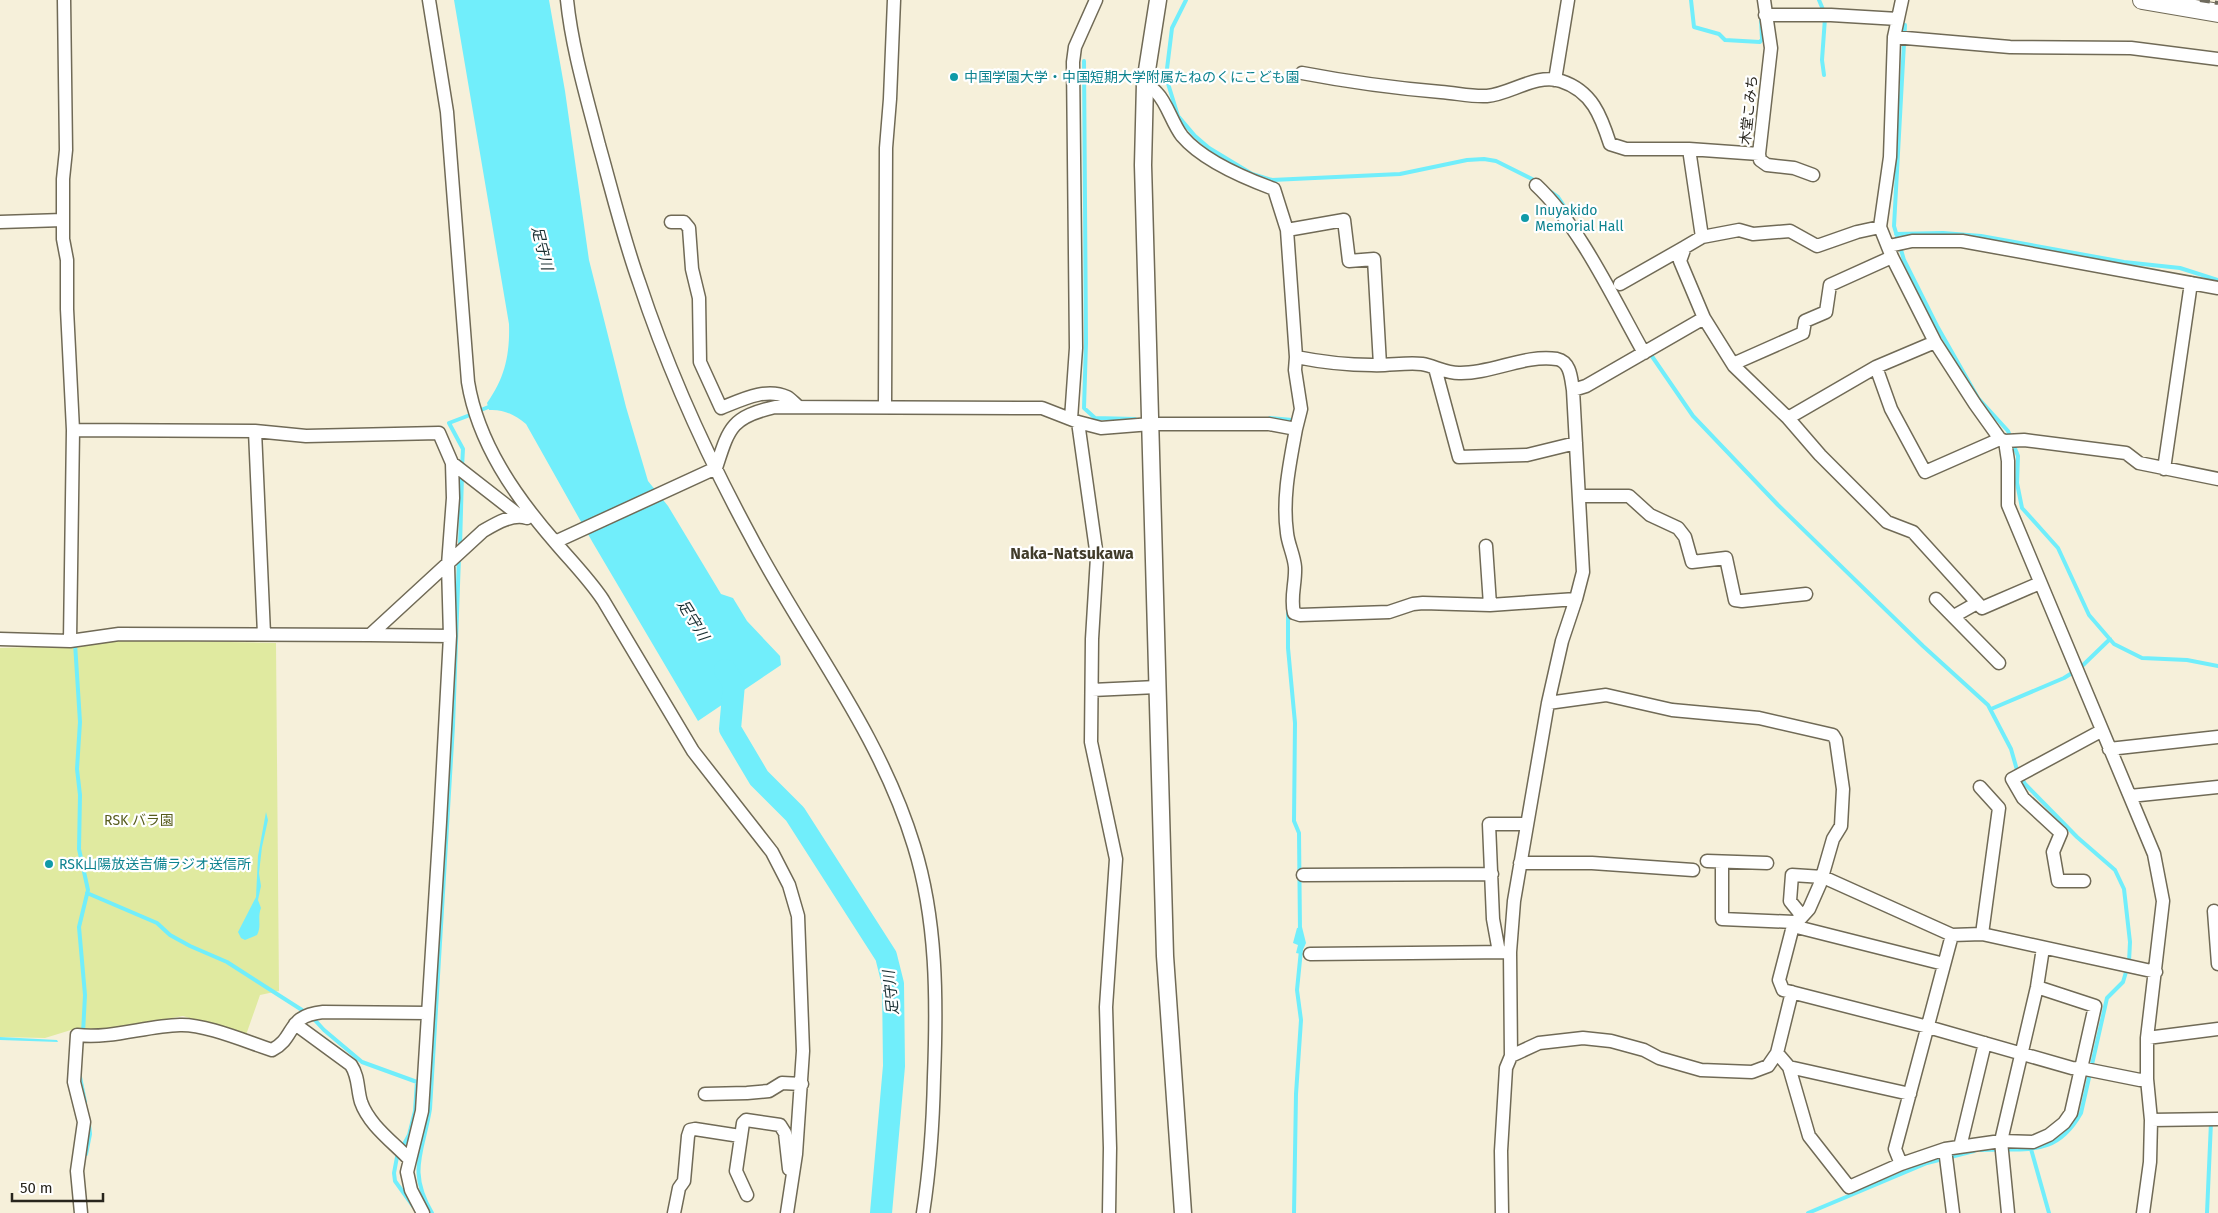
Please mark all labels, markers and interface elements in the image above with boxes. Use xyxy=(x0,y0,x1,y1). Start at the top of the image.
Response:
place label: 中国学園大学・中国短期大学附属たねのくにこども園 xyxy=(964,69,1300,86)
marker: 中国学園大学・中国短期大学附属たねのくにこども園 xyxy=(948,71,960,83)
street label: 木堂こみち xyxy=(1737,74,1761,146)
place label: Inuyakido Memorial Hall xyxy=(1535,202,1624,235)
marker: Inuyakido Memorial Hall xyxy=(1519,212,1531,224)
water label: 足守川 xyxy=(528,224,557,274)
district label: Naka-Natsukawa xyxy=(1010,544,1134,563)
water label: 足守川 xyxy=(673,596,714,646)
park label: RSK バラ園 xyxy=(104,812,174,829)
place label: RSK山陽放送吉備ラジオ送信所 xyxy=(59,856,251,873)
marker: RSK山陽放送吉備ラジオ送信所 xyxy=(43,858,55,870)
water label: 足守川 xyxy=(879,968,902,1016)
scale bar xyxy=(12,1170,104,1202)
text: 50 m xyxy=(20,1179,53,1197)

